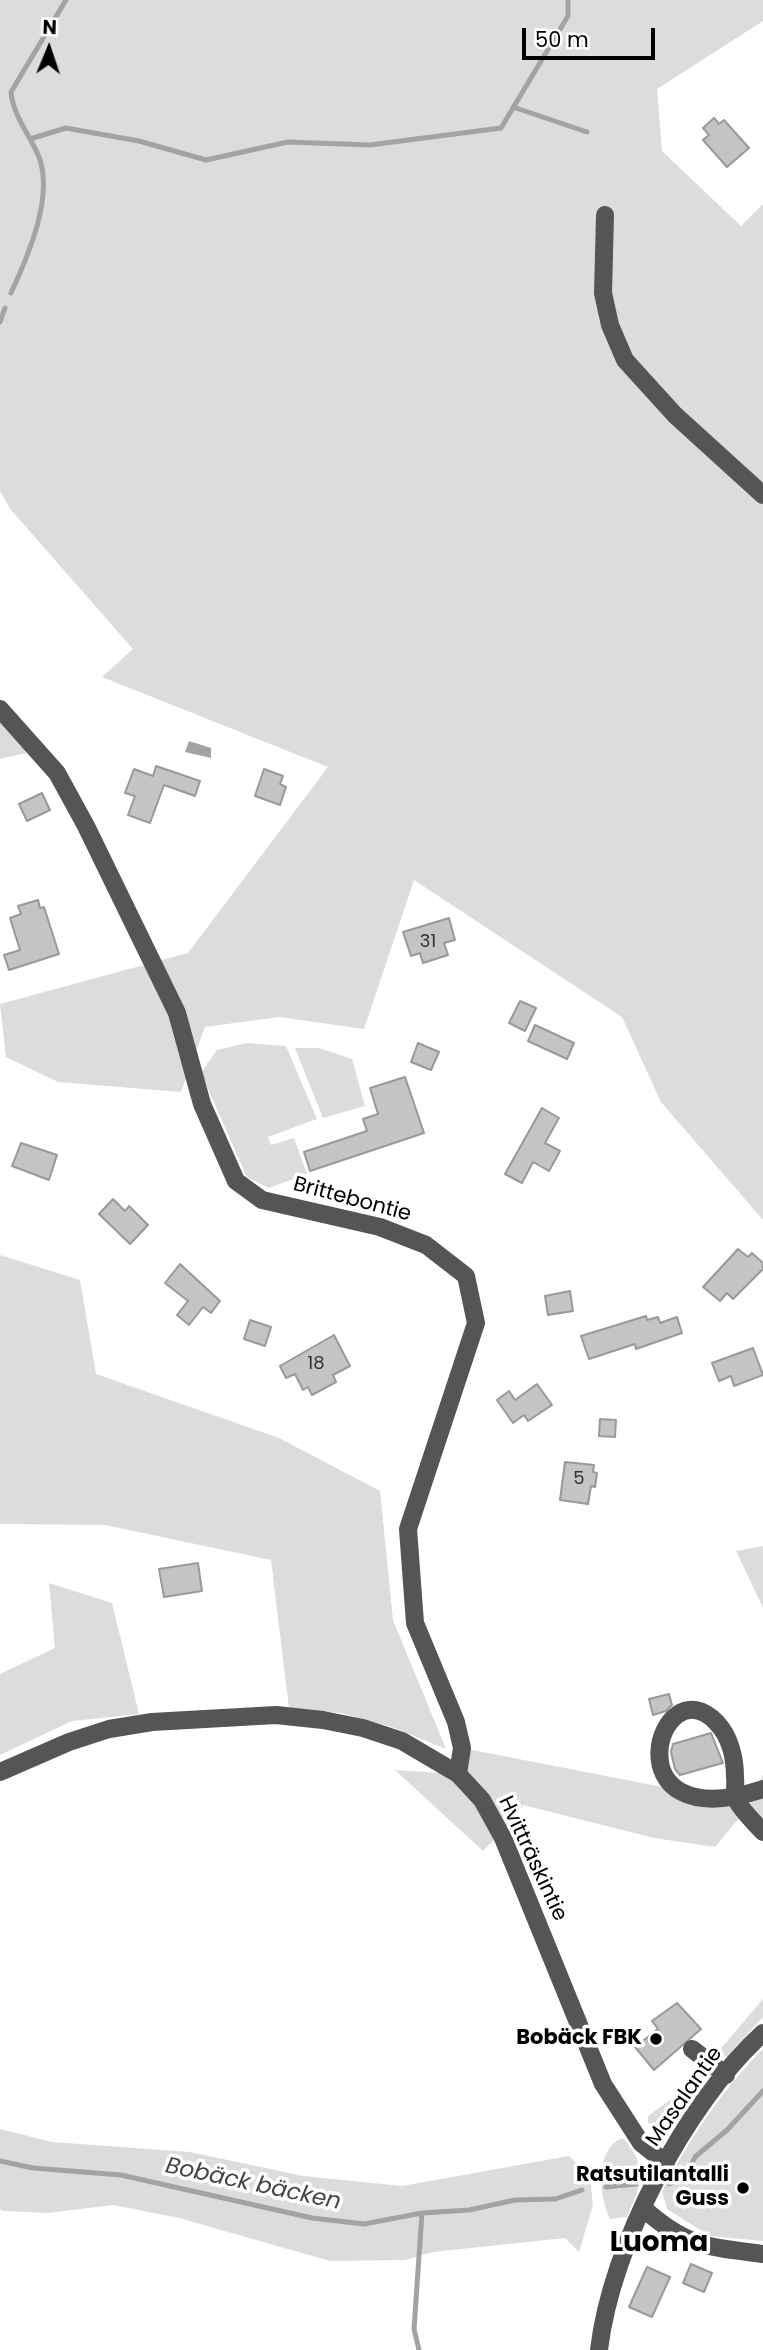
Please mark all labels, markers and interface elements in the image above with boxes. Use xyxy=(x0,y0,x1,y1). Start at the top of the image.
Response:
north arrow xyxy=(14,14,84,84)
text: N xyxy=(42,14,57,41)
scale bar xyxy=(525,14,658,58)
text: 50 m xyxy=(535,25,589,54)
house number: 31 xyxy=(420,931,436,953)
street label: Brittebontie xyxy=(290,1172,414,1228)
house number: 18 xyxy=(307,1353,325,1375)
house number: 5 xyxy=(573,1468,585,1490)
street label: Hvitträskintie xyxy=(492,1792,572,1926)
place label: Bobäck FBK xyxy=(516,2026,642,2052)
marker: Bobäck FBK xyxy=(648,2031,664,2047)
street label: Masalantie xyxy=(641,2042,729,2152)
water label: Bobäck bäcken xyxy=(163,2153,343,2217)
place label: Ratsutilantalli Guss xyxy=(576,2163,729,2213)
marker: Ratsutilantalli Guss xyxy=(735,2180,751,2196)
district label: Luoma xyxy=(610,2227,708,2261)

